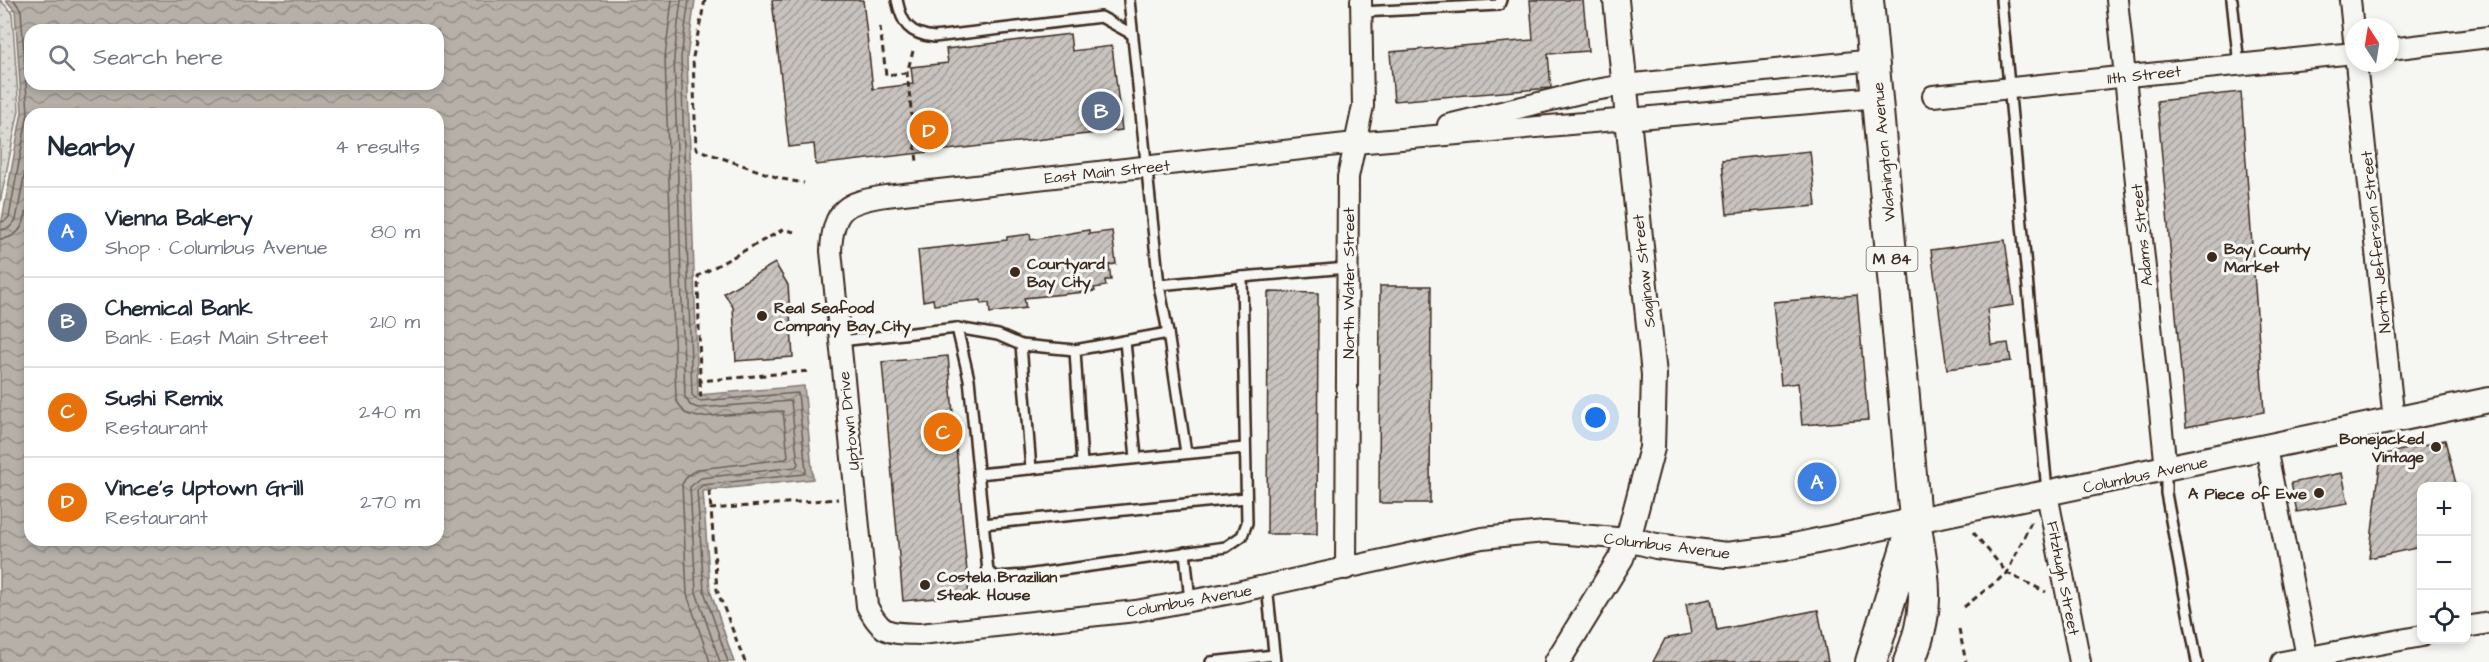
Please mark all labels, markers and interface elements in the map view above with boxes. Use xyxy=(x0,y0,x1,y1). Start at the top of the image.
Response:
north arrow xyxy=(2345,18,2399,72)
search box xyxy=(24,24,444,90)
icon: search xyxy=(45,41,78,74)
text: Search here xyxy=(93,42,223,73)
street label: 11th Street xyxy=(2106,60,2183,90)
street label: Washington Avenue xyxy=(1867,81,1902,222)
pin: B xyxy=(1082,88,1120,134)
pin: D xyxy=(910,108,948,152)
text: Nearby xyxy=(48,129,135,165)
text: 4 results xyxy=(335,133,420,161)
street label: North Jefferson Street xyxy=(2355,149,2397,334)
street label: East Main Street xyxy=(1043,154,1171,190)
street label: Adams Street xyxy=(2126,182,2158,287)
text: Vienna Bakery xyxy=(105,203,253,234)
street label: North Water Street xyxy=(1338,207,1360,359)
street label: Saginaw Street xyxy=(1627,212,1662,329)
text: A xyxy=(61,218,74,246)
text: 80 m xyxy=(371,218,420,246)
text: Shop · Columbus Avenue xyxy=(105,234,328,262)
place label: Bay County Market xyxy=(2224,238,2311,278)
road number: M 84 xyxy=(1866,247,1918,271)
marker: Bay County Market xyxy=(2205,250,2219,264)
place label: Courtyard Bay City xyxy=(1027,253,1106,294)
marker: Courtyard Bay City xyxy=(1008,265,1022,279)
text: Chemical Bank xyxy=(105,293,253,324)
place label: Real Seafood Company Bay City xyxy=(774,297,911,338)
text: B xyxy=(60,308,75,336)
text: 210 m xyxy=(370,308,420,336)
marker: Real Seafood Company Bay City xyxy=(755,309,769,323)
text: Bank · East Main Street xyxy=(105,324,328,352)
street label: Uptown Drive xyxy=(833,370,865,471)
text: Sushi Remix xyxy=(105,383,223,414)
text: C xyxy=(60,398,75,426)
text: 240 m xyxy=(359,398,420,426)
your location xyxy=(1581,403,1610,432)
pin: C xyxy=(924,410,962,454)
text: Restaurant xyxy=(105,414,208,442)
place label: Bonejacked Vintage xyxy=(2339,428,2425,470)
marker: Bonejacked Vintage xyxy=(2429,440,2443,454)
street label: Columbus Avenue xyxy=(2081,451,2210,499)
pin: A xyxy=(1798,460,1836,504)
text: Vince's Uptown Grill xyxy=(105,473,303,504)
map controls xyxy=(2417,482,2471,644)
button: + xyxy=(2417,482,2471,536)
place label: A Piece of Ewe xyxy=(2188,483,2307,505)
marker: A Piece of Ewe xyxy=(2312,486,2326,500)
text: D xyxy=(61,488,74,516)
text: 270 m xyxy=(360,488,420,516)
text: Restaurant xyxy=(105,504,208,532)
street label: Fitzhugh Street xyxy=(2040,519,2085,638)
street label: Columbus Avenue xyxy=(1603,527,1732,565)
button: − xyxy=(2417,536,2471,590)
place label: Costela Brazilian Steak House xyxy=(936,566,1057,606)
marker: Costela Brazilian Steak House xyxy=(918,578,932,592)
street label: Columbus Avenue xyxy=(1125,579,1254,623)
button: locate xyxy=(2417,590,2471,644)

